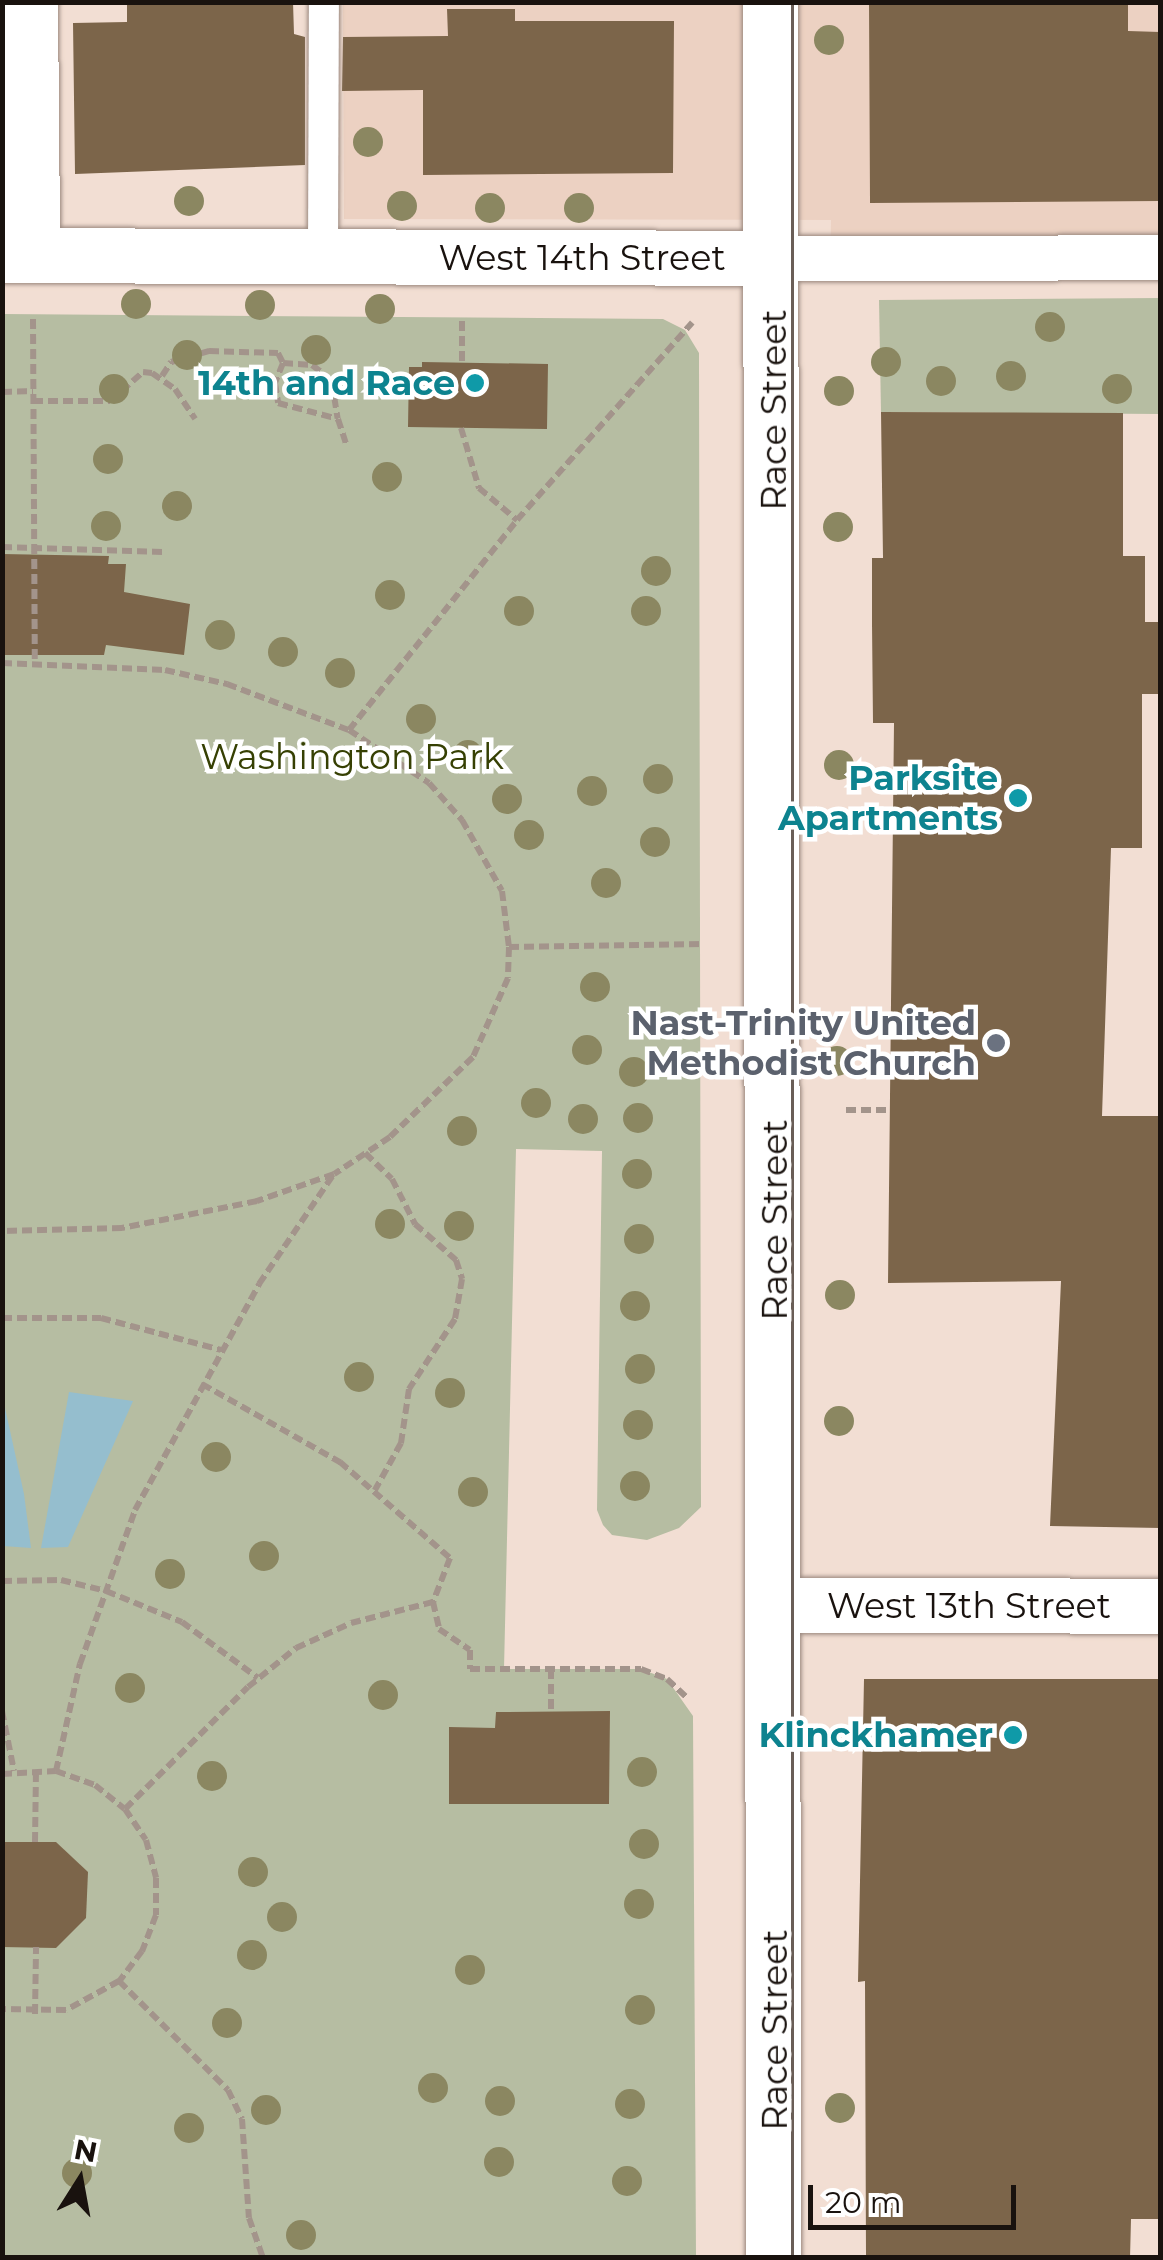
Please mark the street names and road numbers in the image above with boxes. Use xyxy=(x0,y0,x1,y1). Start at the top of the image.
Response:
street label: West 14th Street xyxy=(438,237,726,279)
street label: Race Street xyxy=(753,309,795,511)
street label: Race Street xyxy=(754,1119,796,1321)
street label: West 13th Street xyxy=(827,1585,1111,1627)
street label: Race Street xyxy=(754,1929,796,2131)

